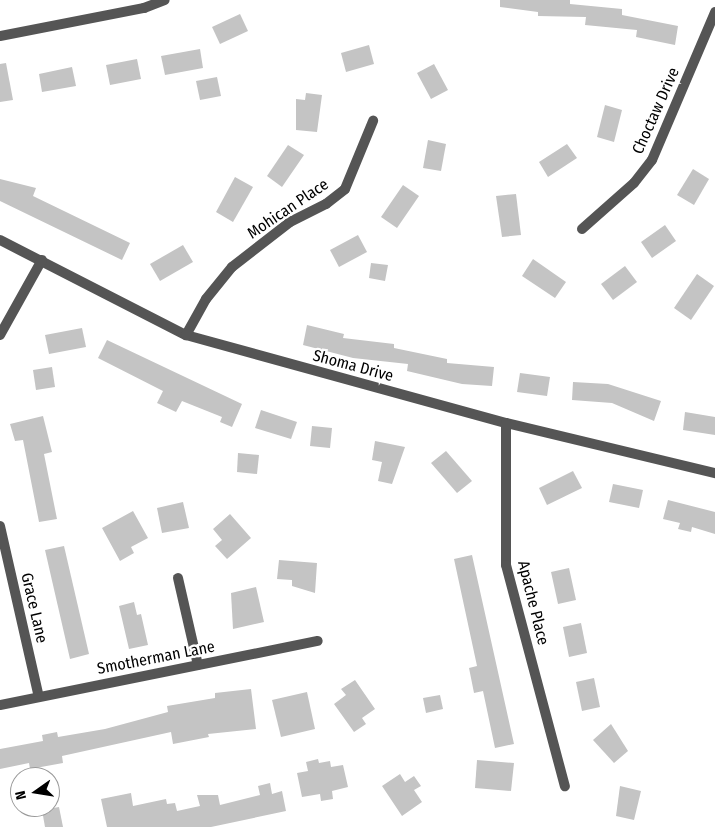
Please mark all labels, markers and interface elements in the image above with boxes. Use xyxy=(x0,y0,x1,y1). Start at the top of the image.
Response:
street label: Choctaw Drive xyxy=(628,65,684,157)
street label: Mohican Place xyxy=(244,175,332,243)
street label: Shoma Drive xyxy=(311,346,395,386)
street label: Apache Place xyxy=(513,559,553,647)
street label: Grace Lane xyxy=(17,571,51,645)
street label: Smotherman Lane xyxy=(96,637,216,679)
north arrow xyxy=(10,767,60,817)
text: N xyxy=(12,789,30,801)

